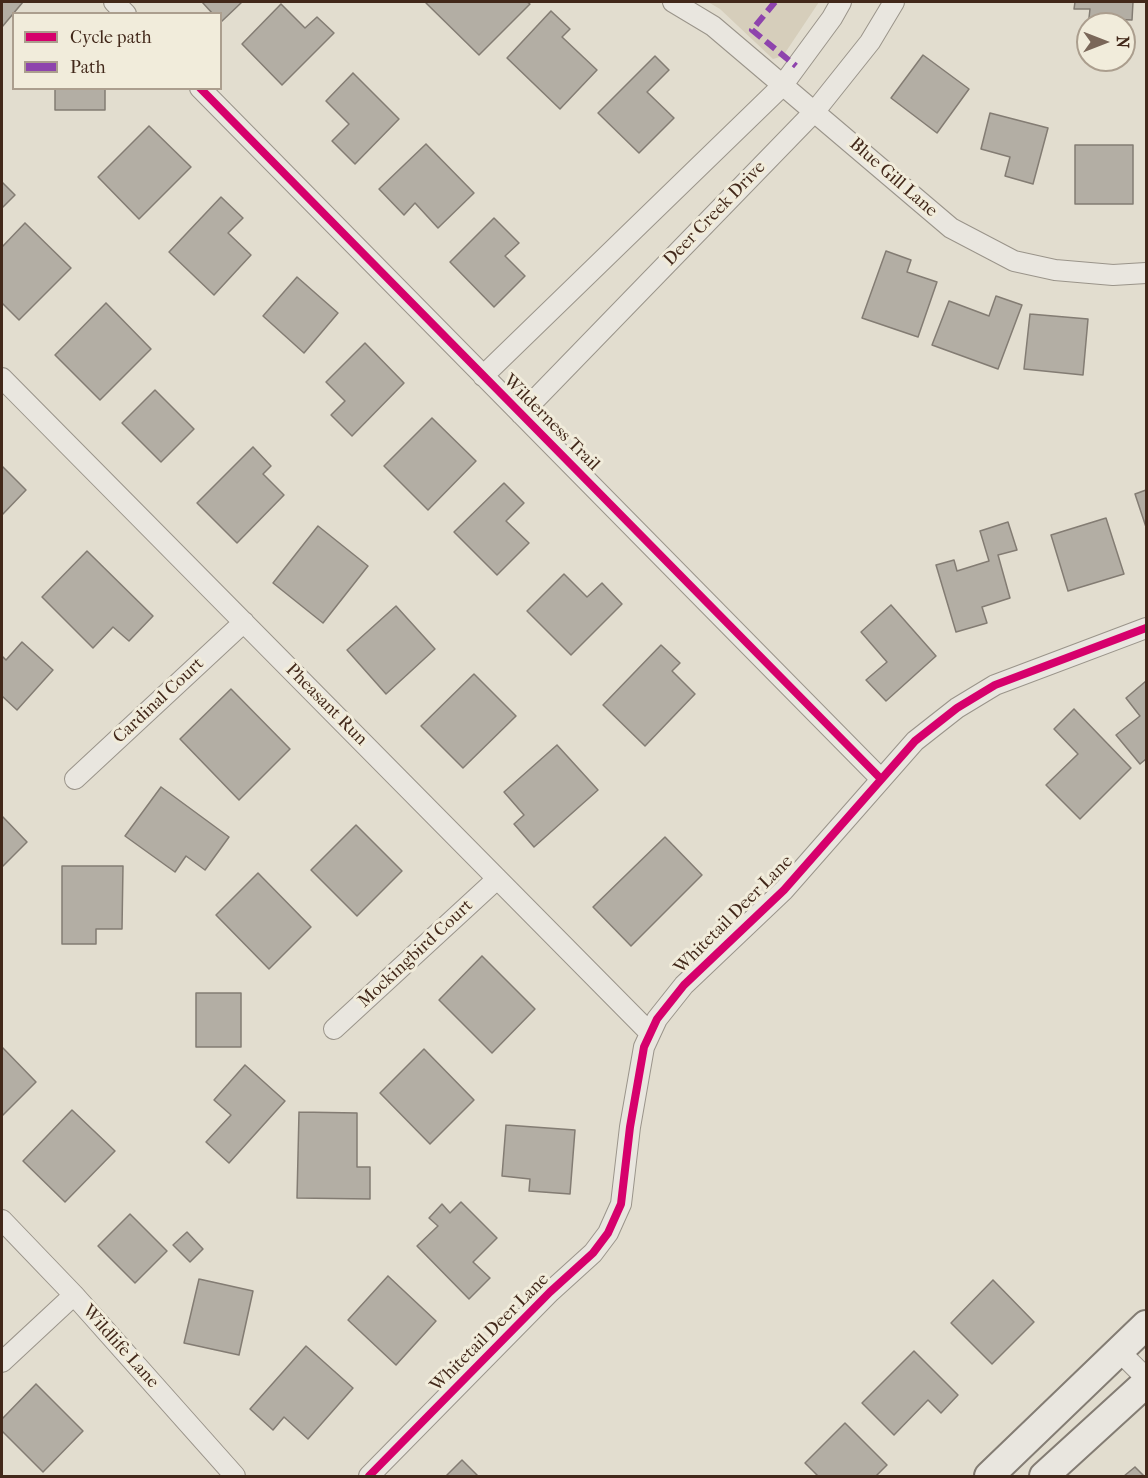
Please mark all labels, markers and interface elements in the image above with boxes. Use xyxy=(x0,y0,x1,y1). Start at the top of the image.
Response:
legend xyxy=(12,12,222,90)
north arrow xyxy=(1076,12,1136,72)
text: Cycle path xyxy=(70,27,151,48)
text: N xyxy=(1113,36,1132,48)
text: Path xyxy=(70,57,106,78)
street label: Blue Gill Lane xyxy=(844,134,942,222)
street label: Deer Creek Drive xyxy=(659,157,771,271)
street label: Wilderness Trail xyxy=(498,370,604,476)
street label: Cardinal Court xyxy=(109,654,209,748)
street label: Pheasant Run xyxy=(281,660,371,750)
street label: Whitetail Deer Lane xyxy=(670,851,798,979)
street label: Mockingbird Court xyxy=(354,895,478,1013)
street label: Whitetail Deer Lane xyxy=(426,1269,554,1397)
street label: Wildlife Lane xyxy=(77,1301,163,1393)

